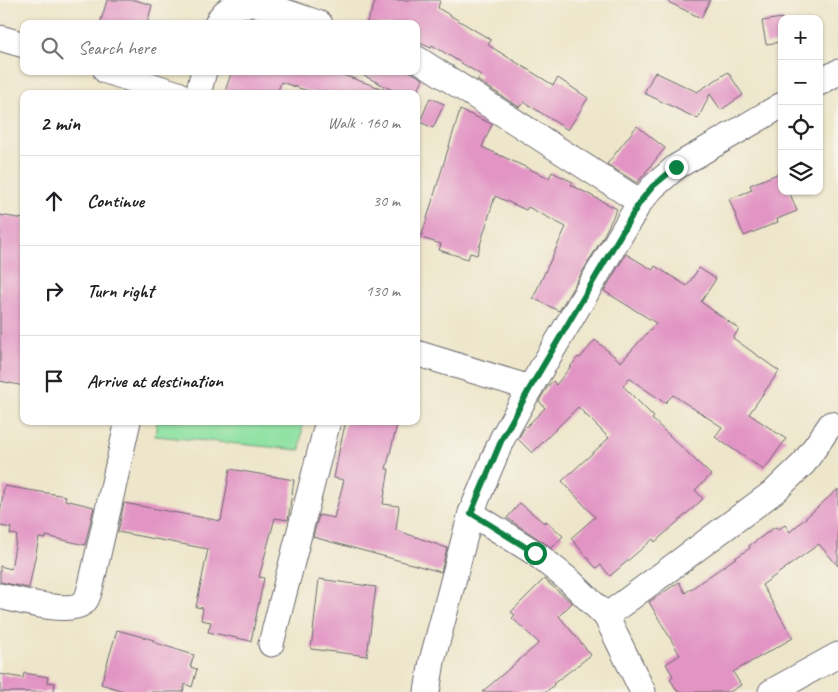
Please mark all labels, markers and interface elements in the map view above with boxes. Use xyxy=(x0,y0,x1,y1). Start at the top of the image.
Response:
map controls xyxy=(778,15,823,195)
button: + xyxy=(778,15,823,60)
search box xyxy=(20,20,420,75)
icon: search xyxy=(38,34,66,62)
text: Search here xyxy=(78,36,155,60)
button: − xyxy=(778,60,823,105)
button: locate xyxy=(778,105,823,150)
text: 2 min xyxy=(40,110,80,136)
text: Walk · 160 m xyxy=(328,113,400,133)
button: layers xyxy=(778,150,823,195)
route end xyxy=(665,156,688,179)
icon: ahead xyxy=(40,187,68,215)
text: Continue xyxy=(87,189,144,213)
text: 30 m xyxy=(373,191,400,211)
icon: right xyxy=(40,277,68,305)
text: Turn right xyxy=(87,279,154,303)
text: 130 m xyxy=(366,281,400,301)
icon: arrive xyxy=(40,367,68,395)
text: Arrive at destination xyxy=(87,369,223,393)
route start xyxy=(524,542,547,565)

